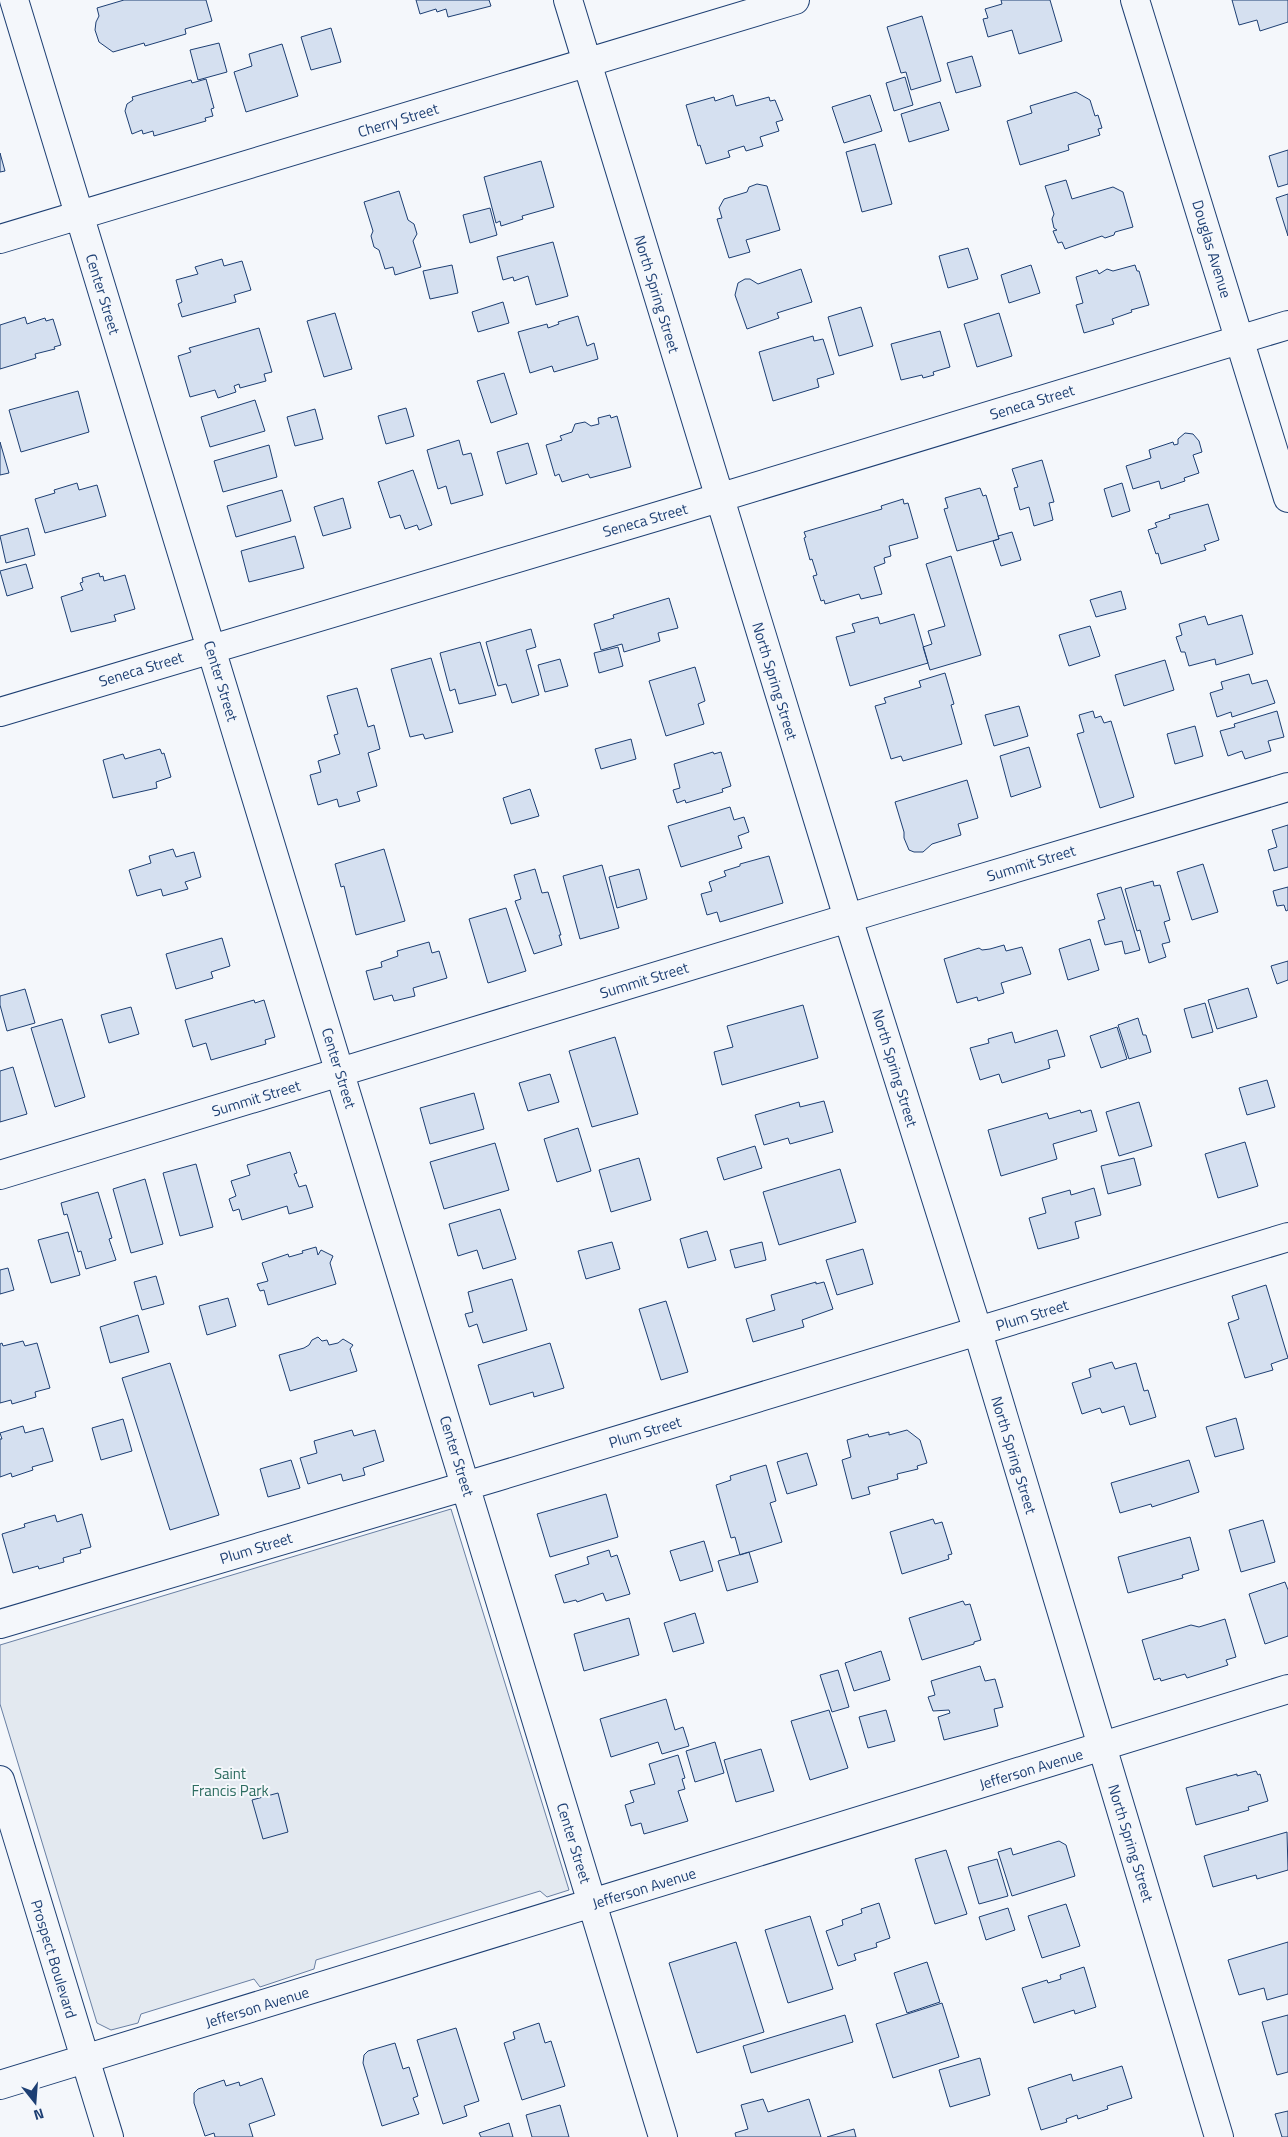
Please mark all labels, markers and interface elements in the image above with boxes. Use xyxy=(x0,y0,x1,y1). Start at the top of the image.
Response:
street label: Cherry Street xyxy=(355,97,442,143)
street label: Douglas Avenue xyxy=(1186,197,1238,301)
street label: North Spring Street xyxy=(628,232,686,356)
street label: Center Street xyxy=(80,251,126,338)
street label: Seneca Street xyxy=(987,378,1078,426)
street label: Seneca Street xyxy=(600,497,691,543)
street label: North Spring Street xyxy=(746,619,804,743)
street label: Center Street xyxy=(198,638,244,725)
street label: Seneca Street xyxy=(96,645,187,693)
street label: Summit Street xyxy=(984,838,1079,887)
street label: Summit Street xyxy=(597,955,692,1004)
street label: North Spring Street xyxy=(866,1006,924,1130)
street label: Center Street xyxy=(316,1025,362,1112)
street label: Summit Street xyxy=(209,1073,304,1122)
street label: Plum Street xyxy=(993,1293,1072,1337)
street label: North Spring Street xyxy=(985,1393,1043,1517)
street label: Plum Street xyxy=(606,1410,685,1454)
street label: Center Street xyxy=(434,1413,480,1500)
street label: Plum Street xyxy=(217,1526,296,1570)
street label: Jefferson Avenue xyxy=(976,1742,1086,1796)
park label: Saint Francis Park xyxy=(191,1762,269,1802)
street label: North Spring Street xyxy=(1102,1781,1160,1905)
street label: Center Street xyxy=(551,1800,597,1887)
street label: Jefferson Avenue xyxy=(589,1861,699,1915)
street label: Prospect Boulevard xyxy=(25,1897,83,2021)
street label: Jefferson Avenue xyxy=(202,1980,312,2034)
north arrow xyxy=(10,2077,60,2127)
text: N xyxy=(31,2103,47,2126)

